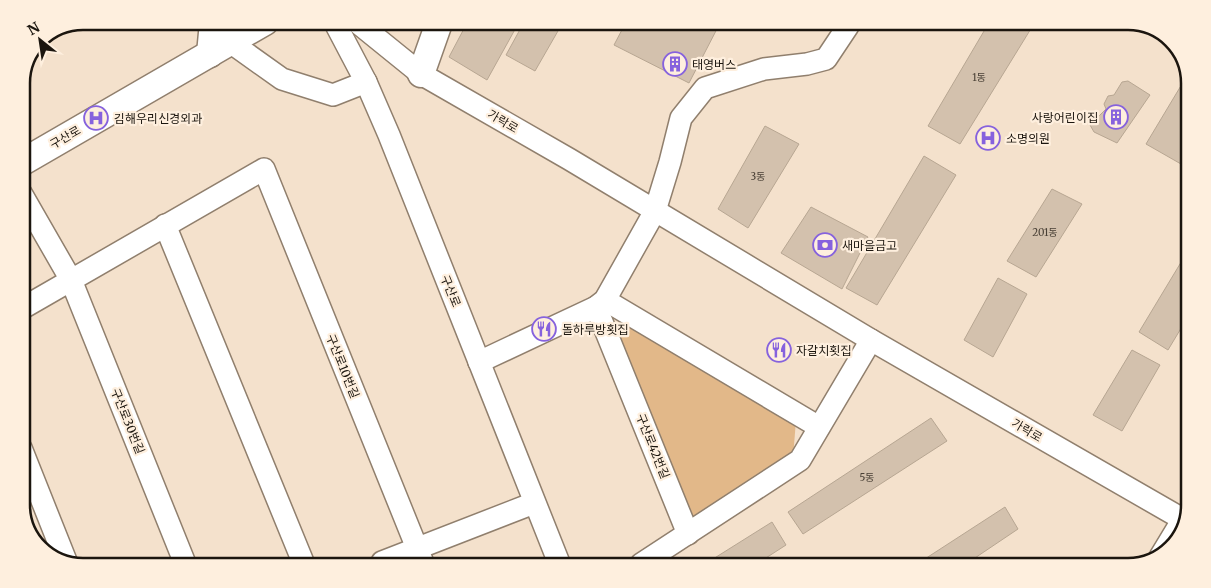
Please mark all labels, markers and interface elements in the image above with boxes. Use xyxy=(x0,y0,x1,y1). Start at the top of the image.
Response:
north arrow xyxy=(15,15,65,65)
text: N xyxy=(24,18,43,39)
building icon: 태영버스 xyxy=(662,51,688,77)
place label: 태영버스 xyxy=(692,57,736,72)
house number: 1동 xyxy=(972,71,986,84)
building icon: 사랑어린이집 xyxy=(1103,104,1129,130)
hospital icon: 김해우리신경외과 xyxy=(83,105,109,131)
street label: 가락로 xyxy=(485,106,521,136)
place label: 사랑어린이집 xyxy=(1032,110,1098,125)
place label: 김해우리신경외과 xyxy=(114,111,202,126)
street label: 구산로 xyxy=(47,122,83,152)
hospital icon: 소명의원 xyxy=(975,125,1001,151)
place label: 소명의원 xyxy=(1006,131,1050,146)
house number: 3동 xyxy=(751,170,765,183)
house number: 201동 xyxy=(1032,226,1058,239)
bank icon: 새마을금고 xyxy=(812,232,838,258)
place label: 새마을금고 xyxy=(842,238,897,253)
street label: 구산로 xyxy=(438,273,464,309)
restaurant icon: 돌하루방횟집 xyxy=(531,316,557,342)
place label: 돌하루방횟집 xyxy=(562,322,628,337)
street label: 구산로10번길 xyxy=(323,332,363,400)
restaurant icon: 자갈치횟집 xyxy=(766,337,792,363)
place label: 자갈치횟집 xyxy=(796,343,851,358)
street label: 구산로30번길 xyxy=(108,386,148,456)
street label: 구산로42번길 xyxy=(633,411,673,481)
street label: 가락로 xyxy=(1009,415,1045,445)
house number: 5동 xyxy=(859,471,875,484)

